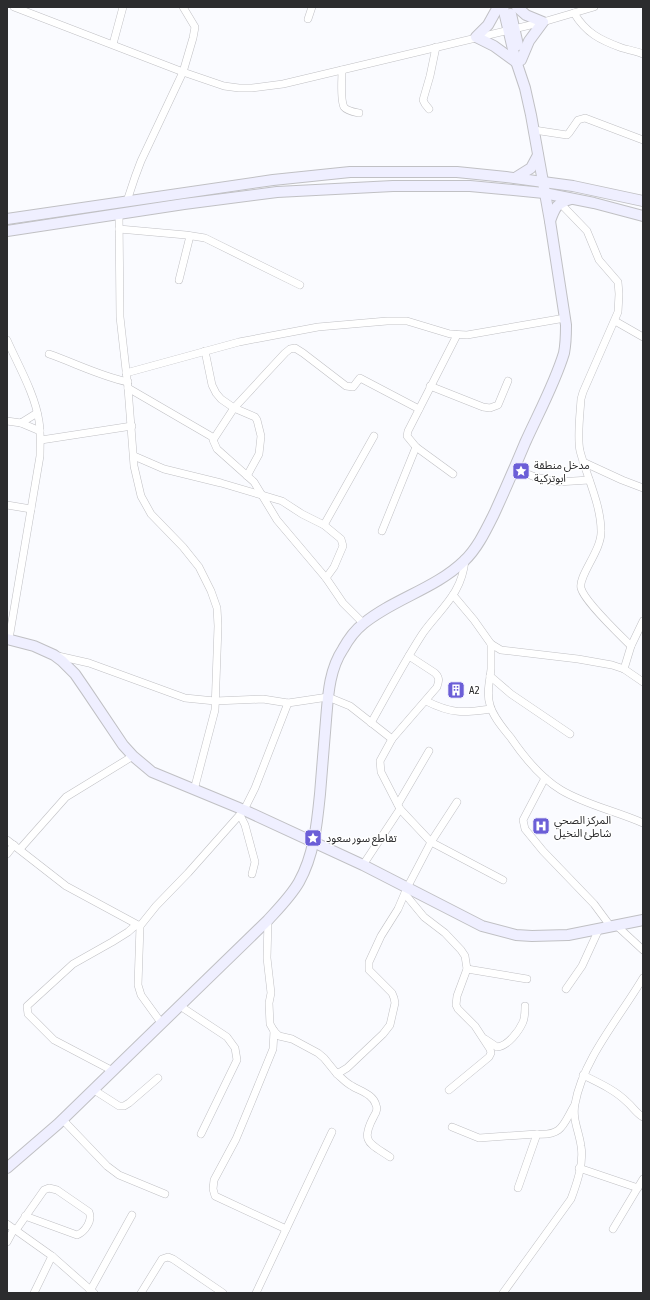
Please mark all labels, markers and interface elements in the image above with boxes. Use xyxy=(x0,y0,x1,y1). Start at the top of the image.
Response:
place label: مدخل منطقة ابوتركية xyxy=(534,459,590,485)
place icon: مدخل منطقة ابوتركية xyxy=(511,461,531,481)
building icon: A2 xyxy=(446,680,466,700)
place label: A2 xyxy=(469,684,480,696)
place label: المركز الصحي شاطئ النخيل xyxy=(554,814,612,840)
hospital icon: المركز الصحي شاطئ النخيل xyxy=(531,816,551,836)
place icon: تقاطع سور سعود xyxy=(303,828,323,848)
place label: تقاطع سور سعود xyxy=(326,832,397,846)

